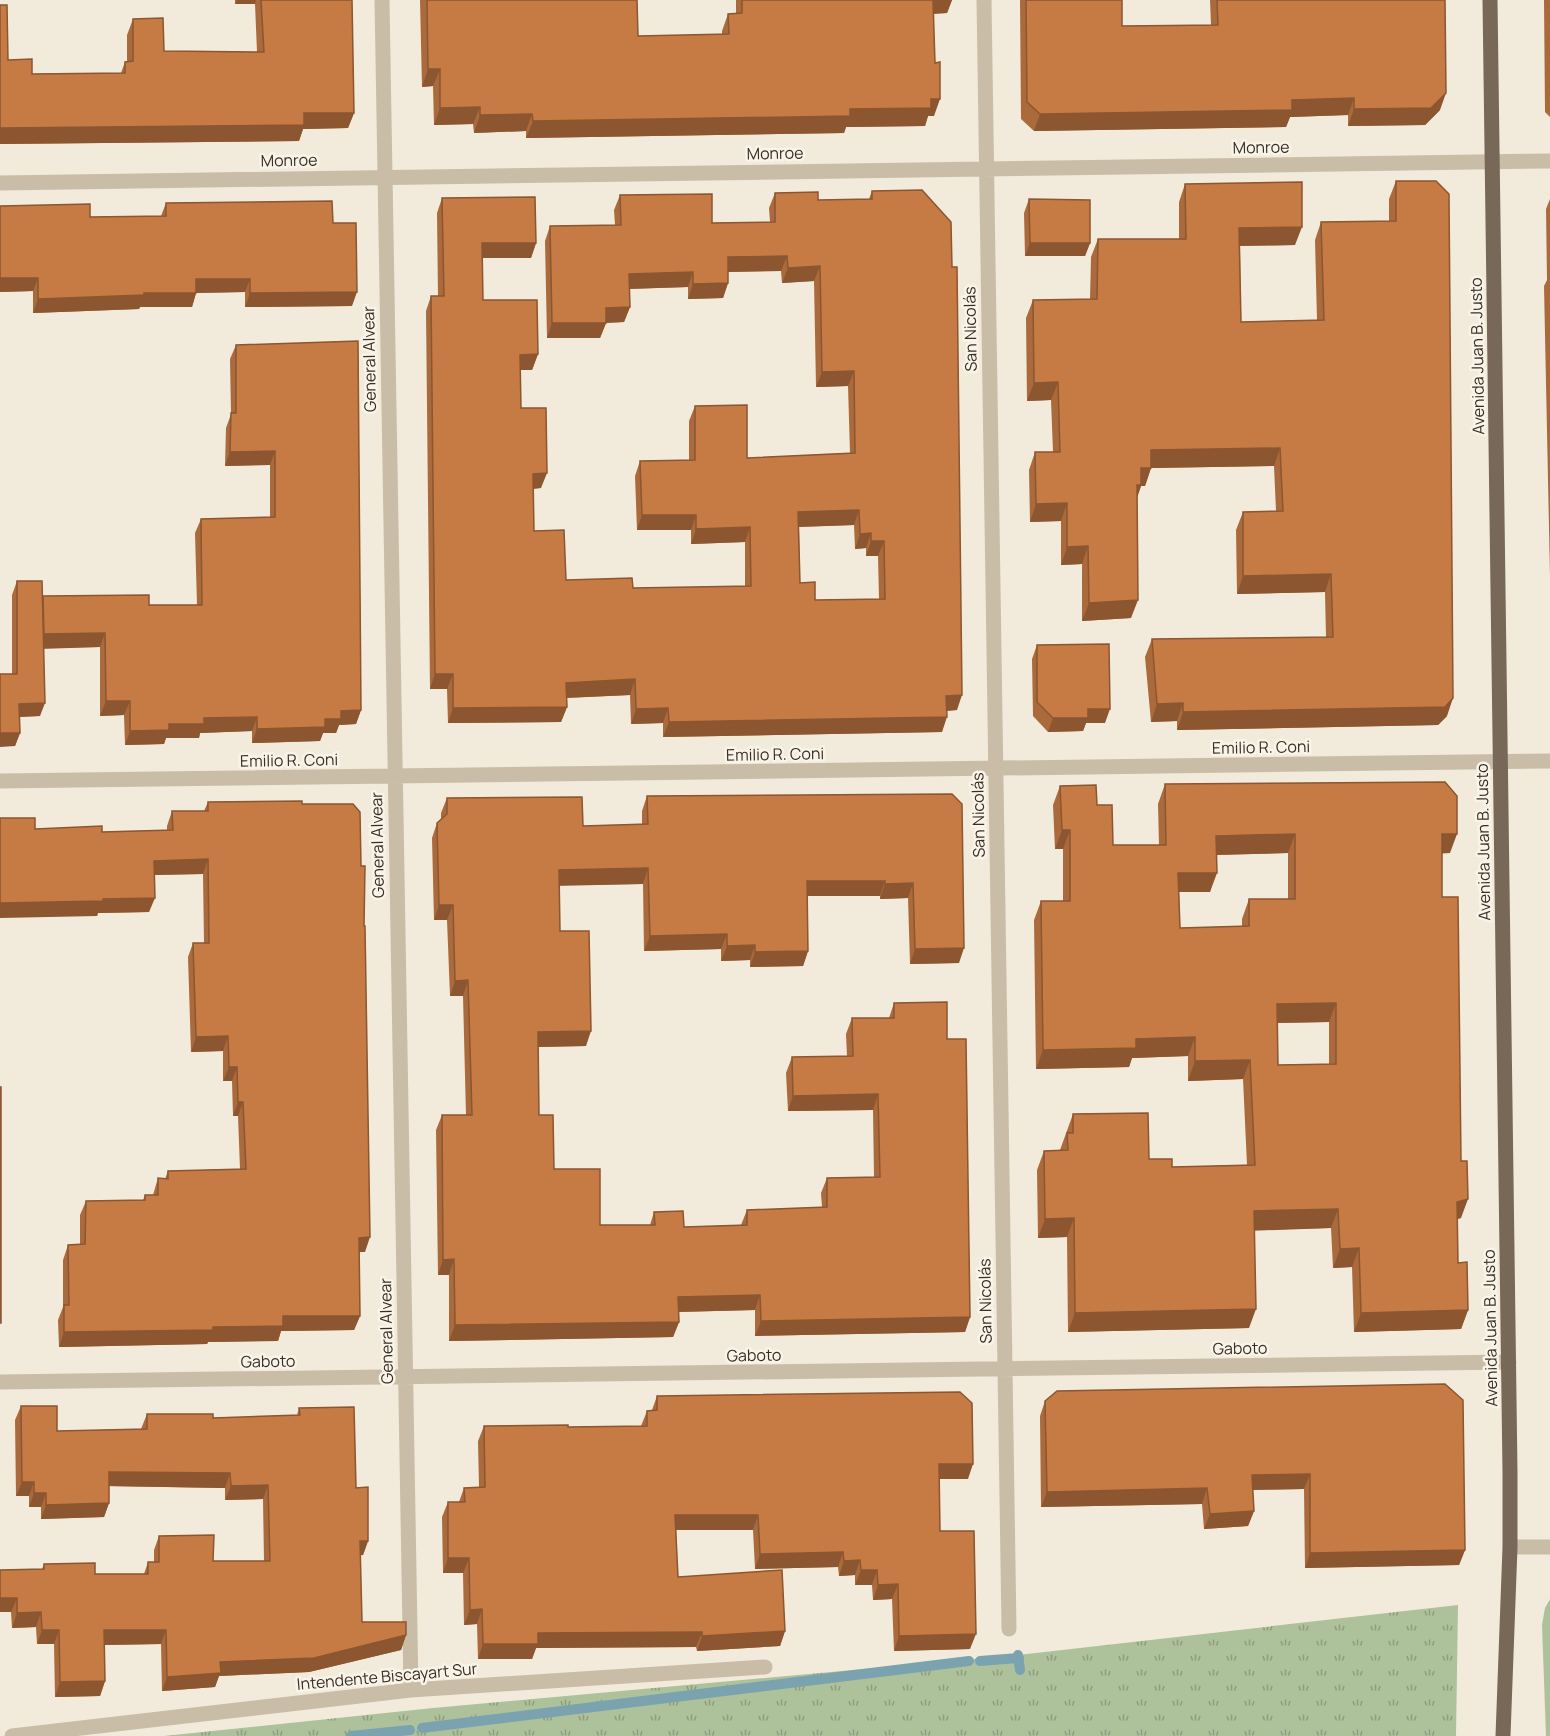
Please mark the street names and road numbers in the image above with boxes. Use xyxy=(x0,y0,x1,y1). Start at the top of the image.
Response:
street label: Monroe xyxy=(1232,136,1290,158)
street label: Monroe xyxy=(746,142,804,164)
street label: Monroe xyxy=(260,149,318,171)
street label: Avenida Juan B. Justo xyxy=(1465,277,1489,435)
street label: San Nicolás xyxy=(958,286,982,372)
street label: General Alvear xyxy=(357,306,381,412)
street label: Emilio R. Coni xyxy=(1212,735,1310,759)
street label: Emilio R. Coni xyxy=(726,742,824,766)
street label: Emilio R. Coni xyxy=(240,748,338,772)
street label: Avenida Juan B. Justo xyxy=(1471,763,1495,921)
street label: San Nicolás xyxy=(966,772,990,858)
street label: General Alvear xyxy=(365,792,389,898)
street label: Avenida Juan B. Justo xyxy=(1478,1249,1502,1407)
street label: San Nicolás xyxy=(973,1258,997,1344)
street label: General Alvear xyxy=(374,1278,398,1384)
street label: Gaboto xyxy=(1212,1337,1268,1359)
street label: Gaboto xyxy=(726,1344,782,1366)
street label: Gaboto xyxy=(240,1350,296,1372)
street label: Intendente Biscayart Sur xyxy=(296,1657,478,1695)

